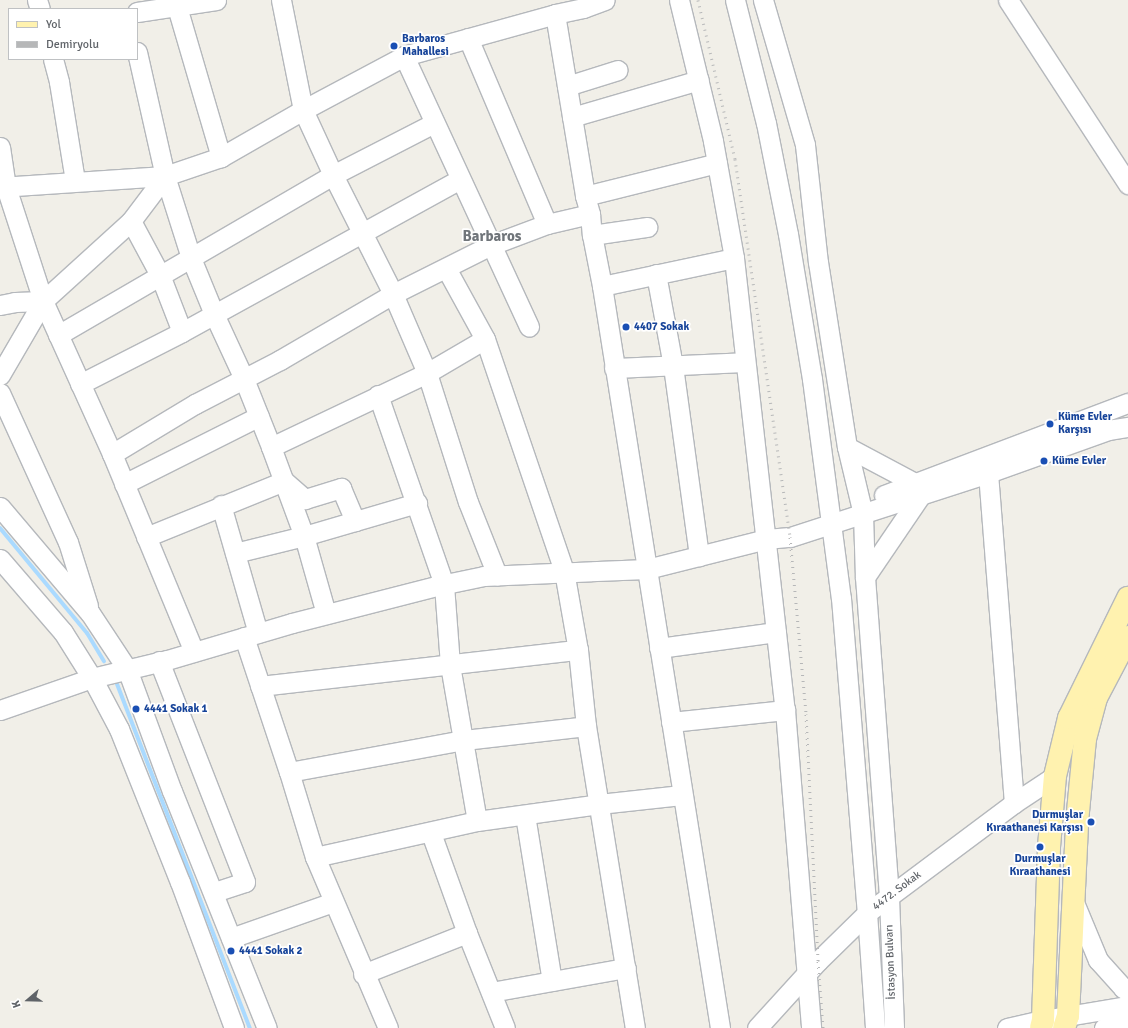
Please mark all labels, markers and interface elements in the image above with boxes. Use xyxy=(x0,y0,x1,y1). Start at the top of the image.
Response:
legend xyxy=(8,8,138,60)
text: Yol xyxy=(46,17,61,32)
place label: Barbaros Mahallesi xyxy=(402,33,449,59)
text: Demiryolu xyxy=(46,37,99,52)
marker: Barbaros Mahallesi xyxy=(389,41,399,51)
district label: Barbaros xyxy=(463,228,521,246)
place label: 4407 Sokak xyxy=(634,320,689,334)
marker: 4407 Sokak xyxy=(621,322,631,332)
place label: Küme Evler Karşısı xyxy=(1058,411,1112,437)
marker: Küme Evler Karşısı xyxy=(1045,419,1055,429)
place label: Küme Evler xyxy=(1052,454,1106,468)
marker: Küme Evler xyxy=(1039,456,1049,466)
place label: 4441 Sokak 1 xyxy=(144,702,208,716)
marker: 4441 Sokak 1 xyxy=(131,704,141,714)
place label: Durmuşlar Kıraathanesi Karşısı xyxy=(986,809,1083,835)
marker: Durmuşlar Kıraathanesi Karşısı xyxy=(1086,817,1096,827)
marker: Durmuşlar Kıraathanesi xyxy=(1035,842,1045,852)
place label: Durmuşlar Kıraathanesi xyxy=(1010,853,1070,879)
street label: 4472. Sokak xyxy=(870,868,924,914)
street label: İstasyon Bulvarı xyxy=(883,924,899,1000)
place label: 4441 Sokak 2 xyxy=(239,944,303,958)
marker: 4441 Sokak 2 xyxy=(226,946,236,956)
north arrow xyxy=(8,980,48,1020)
text: K xyxy=(9,999,24,1010)

